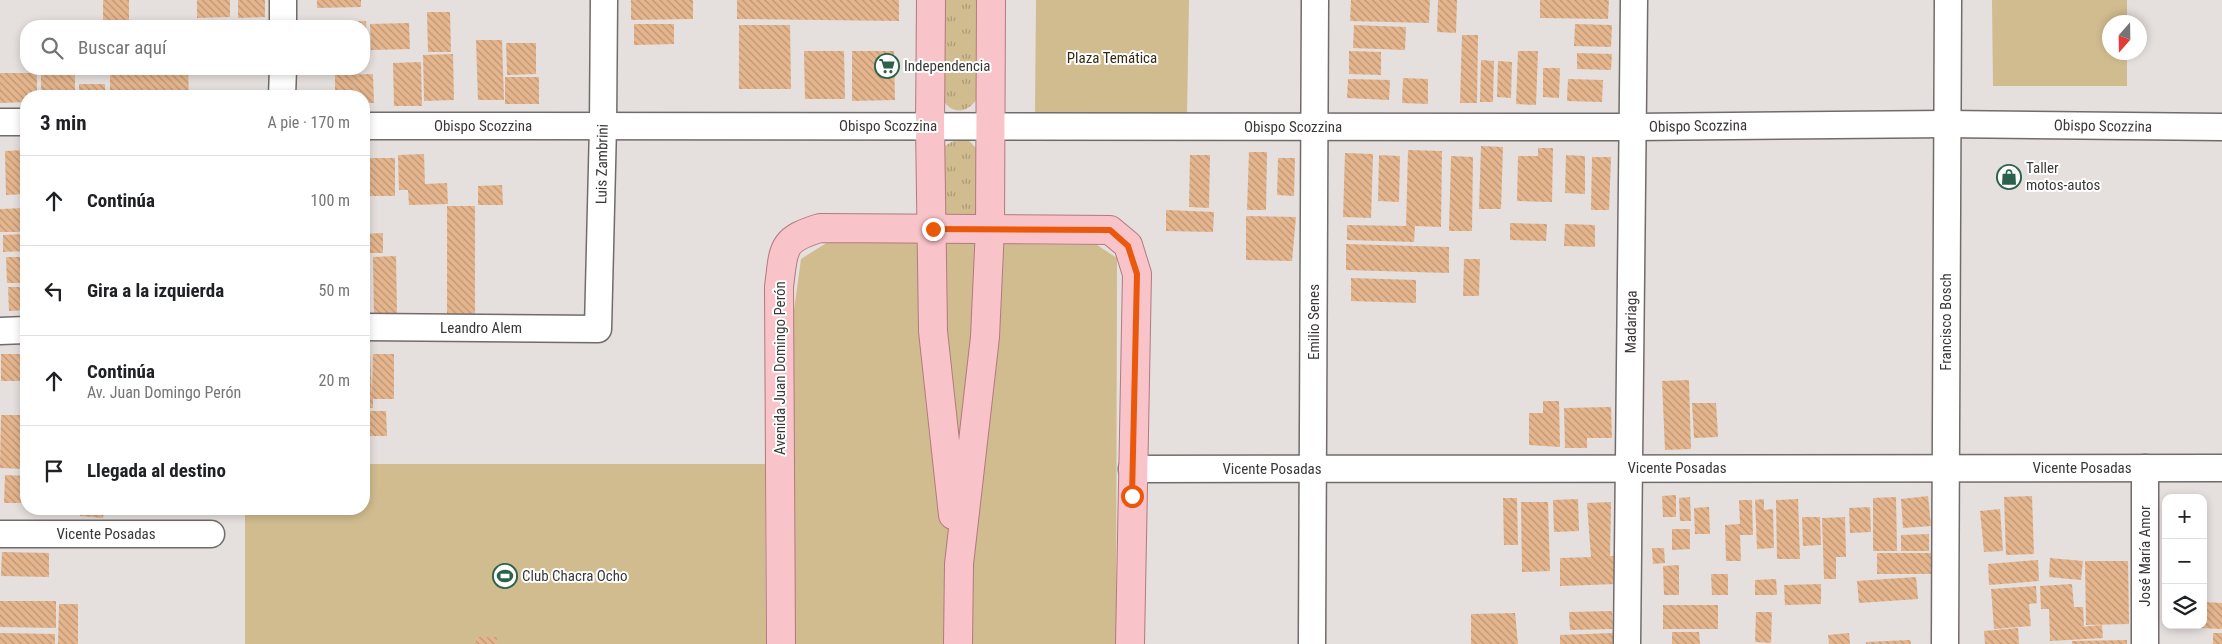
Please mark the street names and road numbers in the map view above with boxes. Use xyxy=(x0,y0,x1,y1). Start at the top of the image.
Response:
street label: Obispo Scozzina xyxy=(1649,116,1747,136)
street label: Obispo Scozzina xyxy=(2054,116,2152,136)
street label: Obispo Scozzina xyxy=(434,117,532,135)
street label: Obispo Scozzina xyxy=(839,117,937,135)
street label: Obispo Scozzina xyxy=(1244,118,1342,136)
street label: Luis Zambrini xyxy=(592,124,612,204)
street label: Francisco Bosch xyxy=(1937,273,1955,371)
street label: Avenida Juan Domingo Perón xyxy=(771,281,789,455)
street label: Emilio Senes xyxy=(1305,284,1323,360)
street label: Madariaga xyxy=(1621,290,1641,354)
street label: Leandro Alem xyxy=(440,319,522,337)
street label: Vicente Posadas xyxy=(1627,459,1727,477)
street label: Vicente Posadas xyxy=(2032,459,2132,477)
street label: Vicente Posadas xyxy=(1222,460,1322,478)
street label: José María Amor xyxy=(2136,505,2154,607)
street label: Vicente Posadas xyxy=(56,525,156,543)

